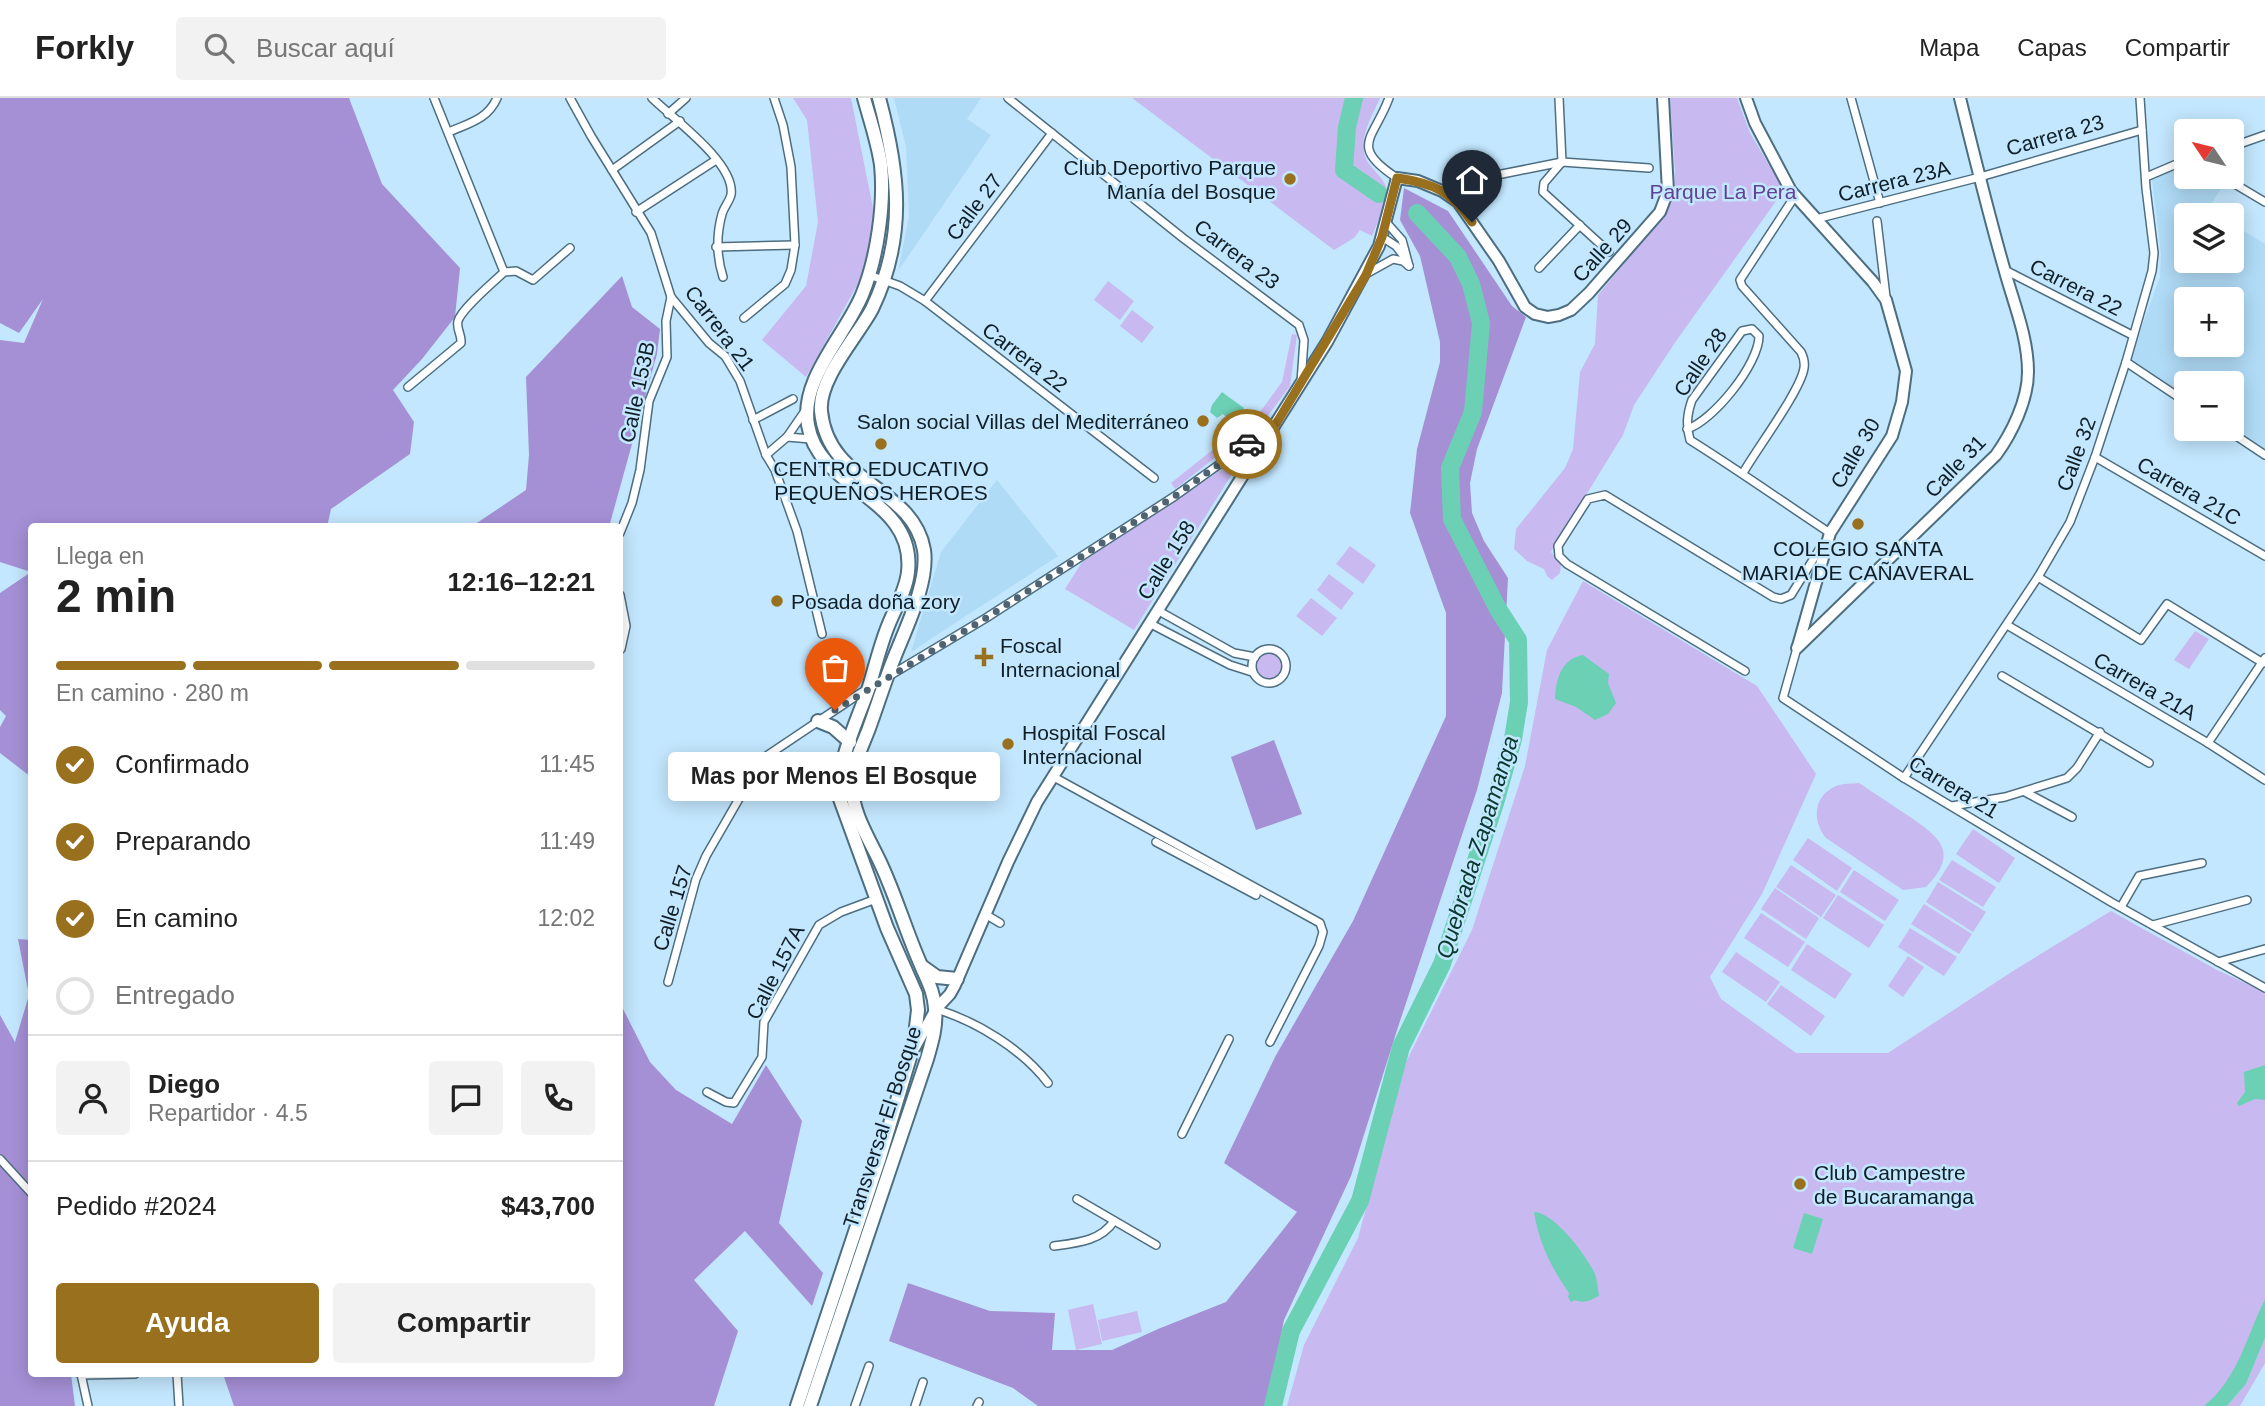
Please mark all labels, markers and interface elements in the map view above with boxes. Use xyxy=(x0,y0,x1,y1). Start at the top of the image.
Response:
search box xyxy=(176,17,666,80)
text: Forkly xyxy=(35,29,134,66)
icon: search xyxy=(200,29,238,67)
text: Buscar aquí xyxy=(256,33,395,63)
text: Mapa xyxy=(1919,34,1979,61)
text: Capas xyxy=(2017,34,2087,61)
text: Compartir xyxy=(2125,34,2230,61)
street label: Carrera 23 xyxy=(2004,110,2106,160)
north arrow xyxy=(2174,119,2244,189)
map controls xyxy=(2174,119,2244,441)
pin xyxy=(1442,150,1502,222)
place label: Club Deportivo Parque Manía del Bosque xyxy=(1064,156,1276,203)
street label: Carrera 23A xyxy=(1836,156,1952,206)
icon: home xyxy=(1453,161,1491,199)
street label: Calle 27 xyxy=(942,169,1006,245)
marker: Club Deportivo Parque Manía del Bosque xyxy=(1282,171,1298,187)
park label: Parque La Pera xyxy=(1649,180,1797,203)
button: layers xyxy=(2174,203,2244,273)
street label: Calle 29 xyxy=(1568,214,1636,286)
street label: Carrera 23 xyxy=(1190,215,1284,293)
street label: Carrera 22 xyxy=(2026,254,2126,320)
street label: Carrera 21 xyxy=(681,281,759,375)
button: + xyxy=(2174,287,2244,357)
street label: Carrera 22 xyxy=(978,318,1072,396)
street label: Calle 28 xyxy=(1669,324,1731,400)
street label: Calle 153B xyxy=(615,339,659,445)
button: − xyxy=(2174,371,2244,441)
courier xyxy=(1212,409,1282,479)
place label: Salon social Villas del Mediterráneo xyxy=(857,410,1189,433)
marker: Salon social Villas del Mediterráneo xyxy=(1195,413,1211,429)
street label: Calle 30 xyxy=(1826,414,1884,492)
street label: Calle 32 xyxy=(2052,414,2100,494)
icon: car xyxy=(1228,425,1266,463)
street label: Calle 31 xyxy=(1920,430,1990,502)
marker: CENTRO EDUCATIVO PEQUEÑOS HEROES xyxy=(873,436,889,452)
street label: Carrera 21C xyxy=(2133,452,2245,530)
place label: CENTRO EDUCATIVO PEQUEÑOS HEROES xyxy=(773,457,989,504)
street label: Calle 158 xyxy=(1133,516,1199,604)
marker: COLEGIO SANTA MARIA DE CAÑAVERAL xyxy=(1850,516,1866,532)
place label: COLEGIO SANTA MARIA DE CAÑAVERAL xyxy=(1742,537,1974,584)
text: Llega en xyxy=(56,543,144,569)
text: 12:16–12:21 xyxy=(448,567,595,597)
text: 2 min xyxy=(56,570,176,622)
place label: Posada doña zory xyxy=(791,590,961,613)
marker: Posada doña zory xyxy=(769,593,785,609)
place label: Foscal Internacional xyxy=(1000,634,1120,681)
pin xyxy=(805,638,865,710)
marker: Foscal Internacional xyxy=(974,647,994,667)
street label: Carrera 21A xyxy=(2090,647,2200,725)
icon: bag xyxy=(816,649,854,687)
text: En camino · 280 m xyxy=(56,680,249,706)
place label: Hospital Foscal Internacional xyxy=(1022,721,1166,768)
water label: Quebrada Zapamanga xyxy=(1431,733,1523,961)
marker: Hospital Foscal Internacional xyxy=(1000,736,1016,752)
icon: check xyxy=(56,746,94,784)
text: Confirmado xyxy=(115,749,249,779)
text: 11:45 xyxy=(539,751,595,777)
street label: Carrera 21 xyxy=(1905,751,2003,823)
callout: Mas por Menos El Bosque xyxy=(669,752,1001,801)
text: Mas por Menos El Bosque xyxy=(691,763,977,789)
icon: check xyxy=(56,823,94,861)
text: Preparando xyxy=(115,826,251,856)
text: 11:49 xyxy=(539,828,595,854)
street label: Calle 157 xyxy=(648,862,696,954)
icon: check xyxy=(56,900,94,938)
text: En camino xyxy=(115,903,238,933)
text: 12:02 xyxy=(537,905,595,931)
street label: Calle 157A xyxy=(741,921,809,1023)
text: Entregado xyxy=(115,980,235,1010)
street label: Transversal El Bosque xyxy=(839,1023,925,1231)
button: person xyxy=(56,1061,130,1135)
button: chat xyxy=(429,1061,503,1135)
button: phone xyxy=(521,1061,595,1135)
text: Diego xyxy=(148,1069,220,1099)
text: Repartidor · 4.5 xyxy=(148,1100,308,1126)
place label: Club Campestre de Bucaramanga xyxy=(1814,1161,1974,1208)
marker: Club Campestre de Bucaramanga xyxy=(1792,1176,1808,1192)
text: Pedido #2024 xyxy=(56,1191,216,1221)
text: $43,700 xyxy=(501,1191,595,1221)
button: Ayuda xyxy=(56,1283,319,1363)
button: Compartir xyxy=(333,1283,595,1363)

